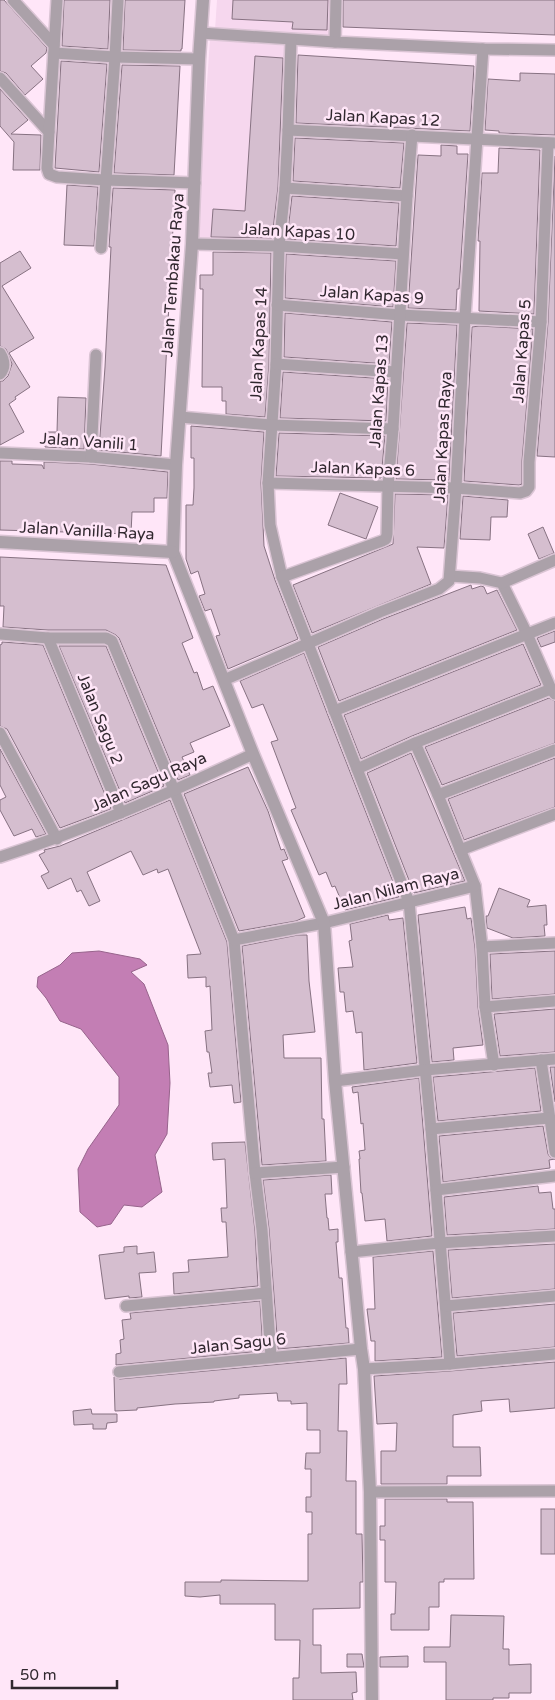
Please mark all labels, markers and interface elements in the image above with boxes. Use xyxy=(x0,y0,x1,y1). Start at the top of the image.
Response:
street label: Jalan Kapas 12 xyxy=(326,105,440,131)
street label: Jalan Tembakau Raya xyxy=(157,192,189,358)
street label: Jalan Kapas 10 xyxy=(241,219,355,245)
street label: Jalan Kapas 9 xyxy=(319,281,425,309)
street label: Jalan Kapas 14 xyxy=(246,287,272,401)
street label: Jalan Kapas 5 xyxy=(508,298,536,404)
street label: Jalan Kapas 13 xyxy=(365,333,393,449)
street label: Jalan Kapas Raya xyxy=(430,371,456,503)
street label: Jalan Vanili 1 xyxy=(39,429,139,455)
street label: Jalan Kapas 6 xyxy=(311,457,415,481)
street label: Jalan Vanilla Raya xyxy=(19,517,155,545)
street label: Jalan Sagu 2 xyxy=(73,671,127,767)
street label: Jalan Sagu Raya xyxy=(88,748,210,816)
street label: Jalan Nilam Raya xyxy=(331,864,461,914)
street label: Jalan Sagu 6 xyxy=(189,1329,287,1359)
scale bar xyxy=(12,1658,118,1690)
text: 50 m xyxy=(20,1666,57,1684)

